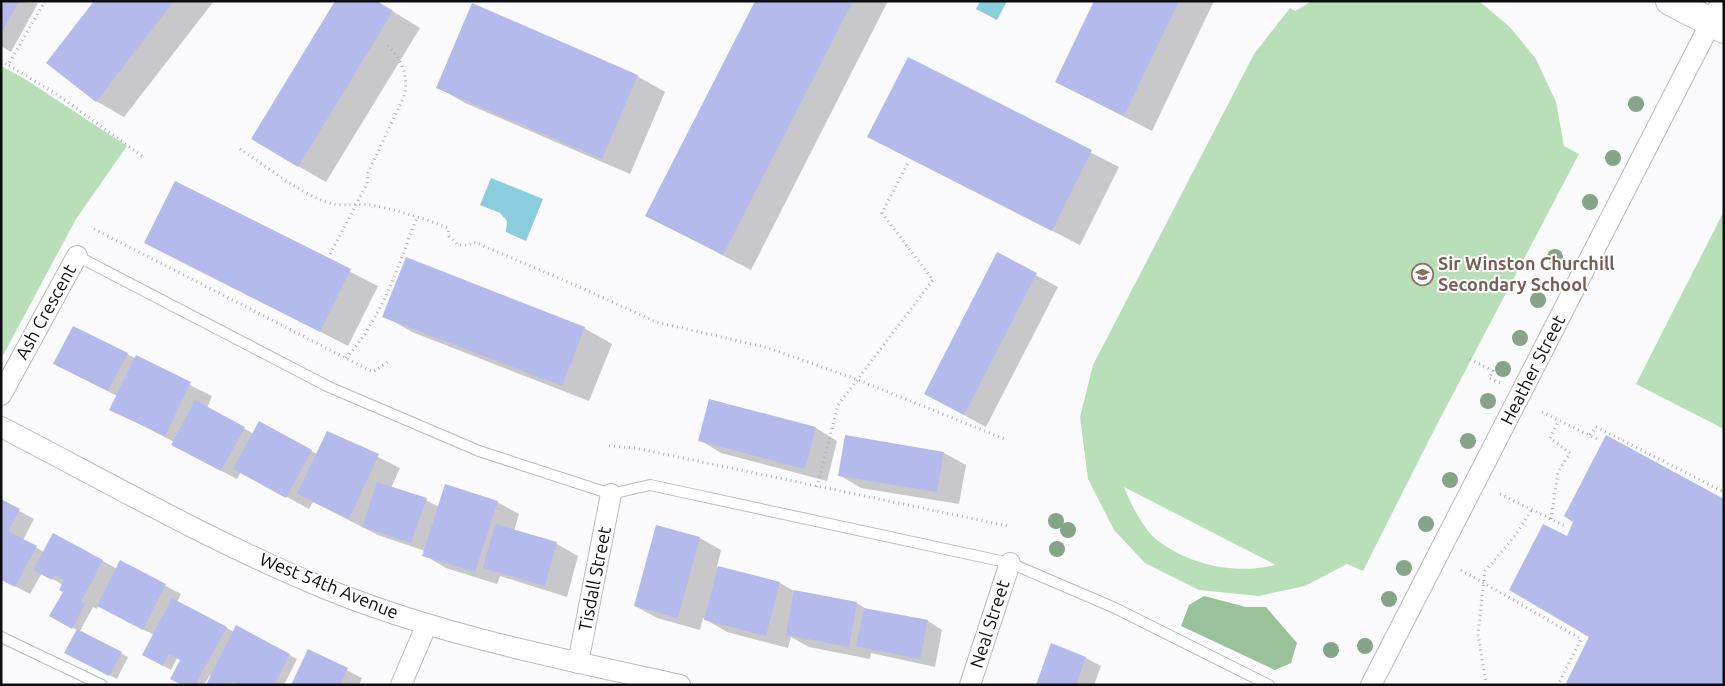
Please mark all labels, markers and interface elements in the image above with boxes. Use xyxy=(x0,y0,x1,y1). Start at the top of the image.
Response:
place label: Sir Winston Churchill Secondary School xyxy=(1438,253,1615,294)
street label: Ash Crescent xyxy=(11,261,79,362)
school or university icon: Sir Winston Churchill Secondary School xyxy=(1410,262,1434,286)
street label: Heather Street xyxy=(1496,311,1568,428)
street label: Tisdall Street xyxy=(574,525,614,633)
street label: West 54th Avenue xyxy=(257,548,402,622)
street label: Neal Street xyxy=(965,577,1013,670)

